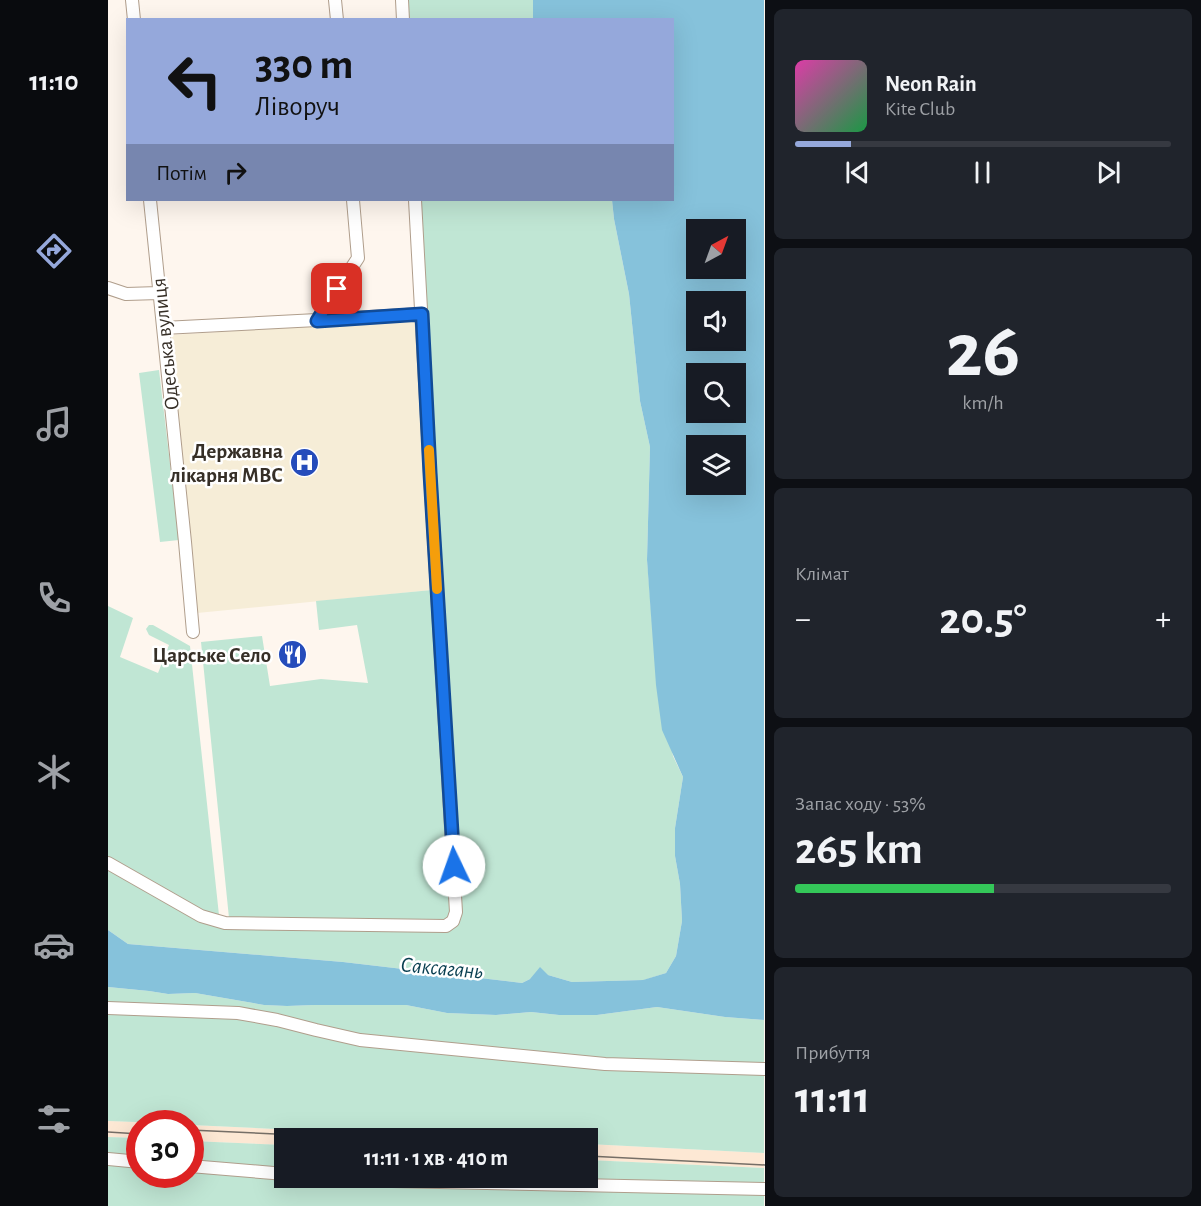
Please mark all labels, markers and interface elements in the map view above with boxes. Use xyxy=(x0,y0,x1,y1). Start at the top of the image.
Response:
icon: left xyxy=(156,42,234,120)
text: 330 m xyxy=(255,44,353,86)
text: 11:10 xyxy=(29,68,79,95)
text: Neon Rain xyxy=(885,73,977,95)
text: Ліворуч xyxy=(255,93,340,120)
text: Kite Club xyxy=(885,99,955,119)
icon: right xyxy=(219,156,252,189)
icon: previous xyxy=(841,156,874,189)
icon: pause xyxy=(966,156,999,189)
icon: next xyxy=(1092,156,1125,189)
text: Потім xyxy=(156,162,207,184)
north arrow xyxy=(686,219,746,279)
map controls xyxy=(686,219,746,495)
icon: directions xyxy=(33,230,75,272)
pin xyxy=(311,263,362,314)
icon: arrive xyxy=(320,272,353,305)
street label: Одеська вулиця xyxy=(148,277,183,411)
button: sound xyxy=(686,291,746,351)
text: 26 xyxy=(946,313,1020,391)
button: search xyxy=(686,363,746,423)
text: km/h xyxy=(962,393,1004,413)
icon: music xyxy=(33,403,75,445)
button: layers xyxy=(686,435,746,495)
place label: Державна лікарня МВС xyxy=(170,441,283,486)
hospital icon: Державна лікарня МВС xyxy=(288,447,320,479)
text: Клімат xyxy=(795,564,849,584)
icon: phone xyxy=(33,577,75,619)
text: 20.5° xyxy=(939,597,1027,642)
text: − xyxy=(795,603,811,636)
text: + xyxy=(1155,603,1171,636)
restaurant icon: Царське Село xyxy=(276,639,308,671)
place label: Царське Село xyxy=(152,645,271,666)
icon: climate xyxy=(33,751,75,793)
text: Запас ходу · 53% xyxy=(795,794,926,814)
text: 265 km xyxy=(795,827,923,872)
position arrow xyxy=(422,834,486,898)
icon: car xyxy=(33,924,75,966)
water label: Саксагань xyxy=(400,953,484,983)
text: Прибуття xyxy=(795,1043,871,1063)
text: 11:11 xyxy=(795,1076,870,1121)
icon: filters xyxy=(33,1098,75,1140)
speed limit sign: 30 xyxy=(126,1110,204,1188)
text: 11:11 · 1 хв · 410 m xyxy=(364,1147,508,1169)

